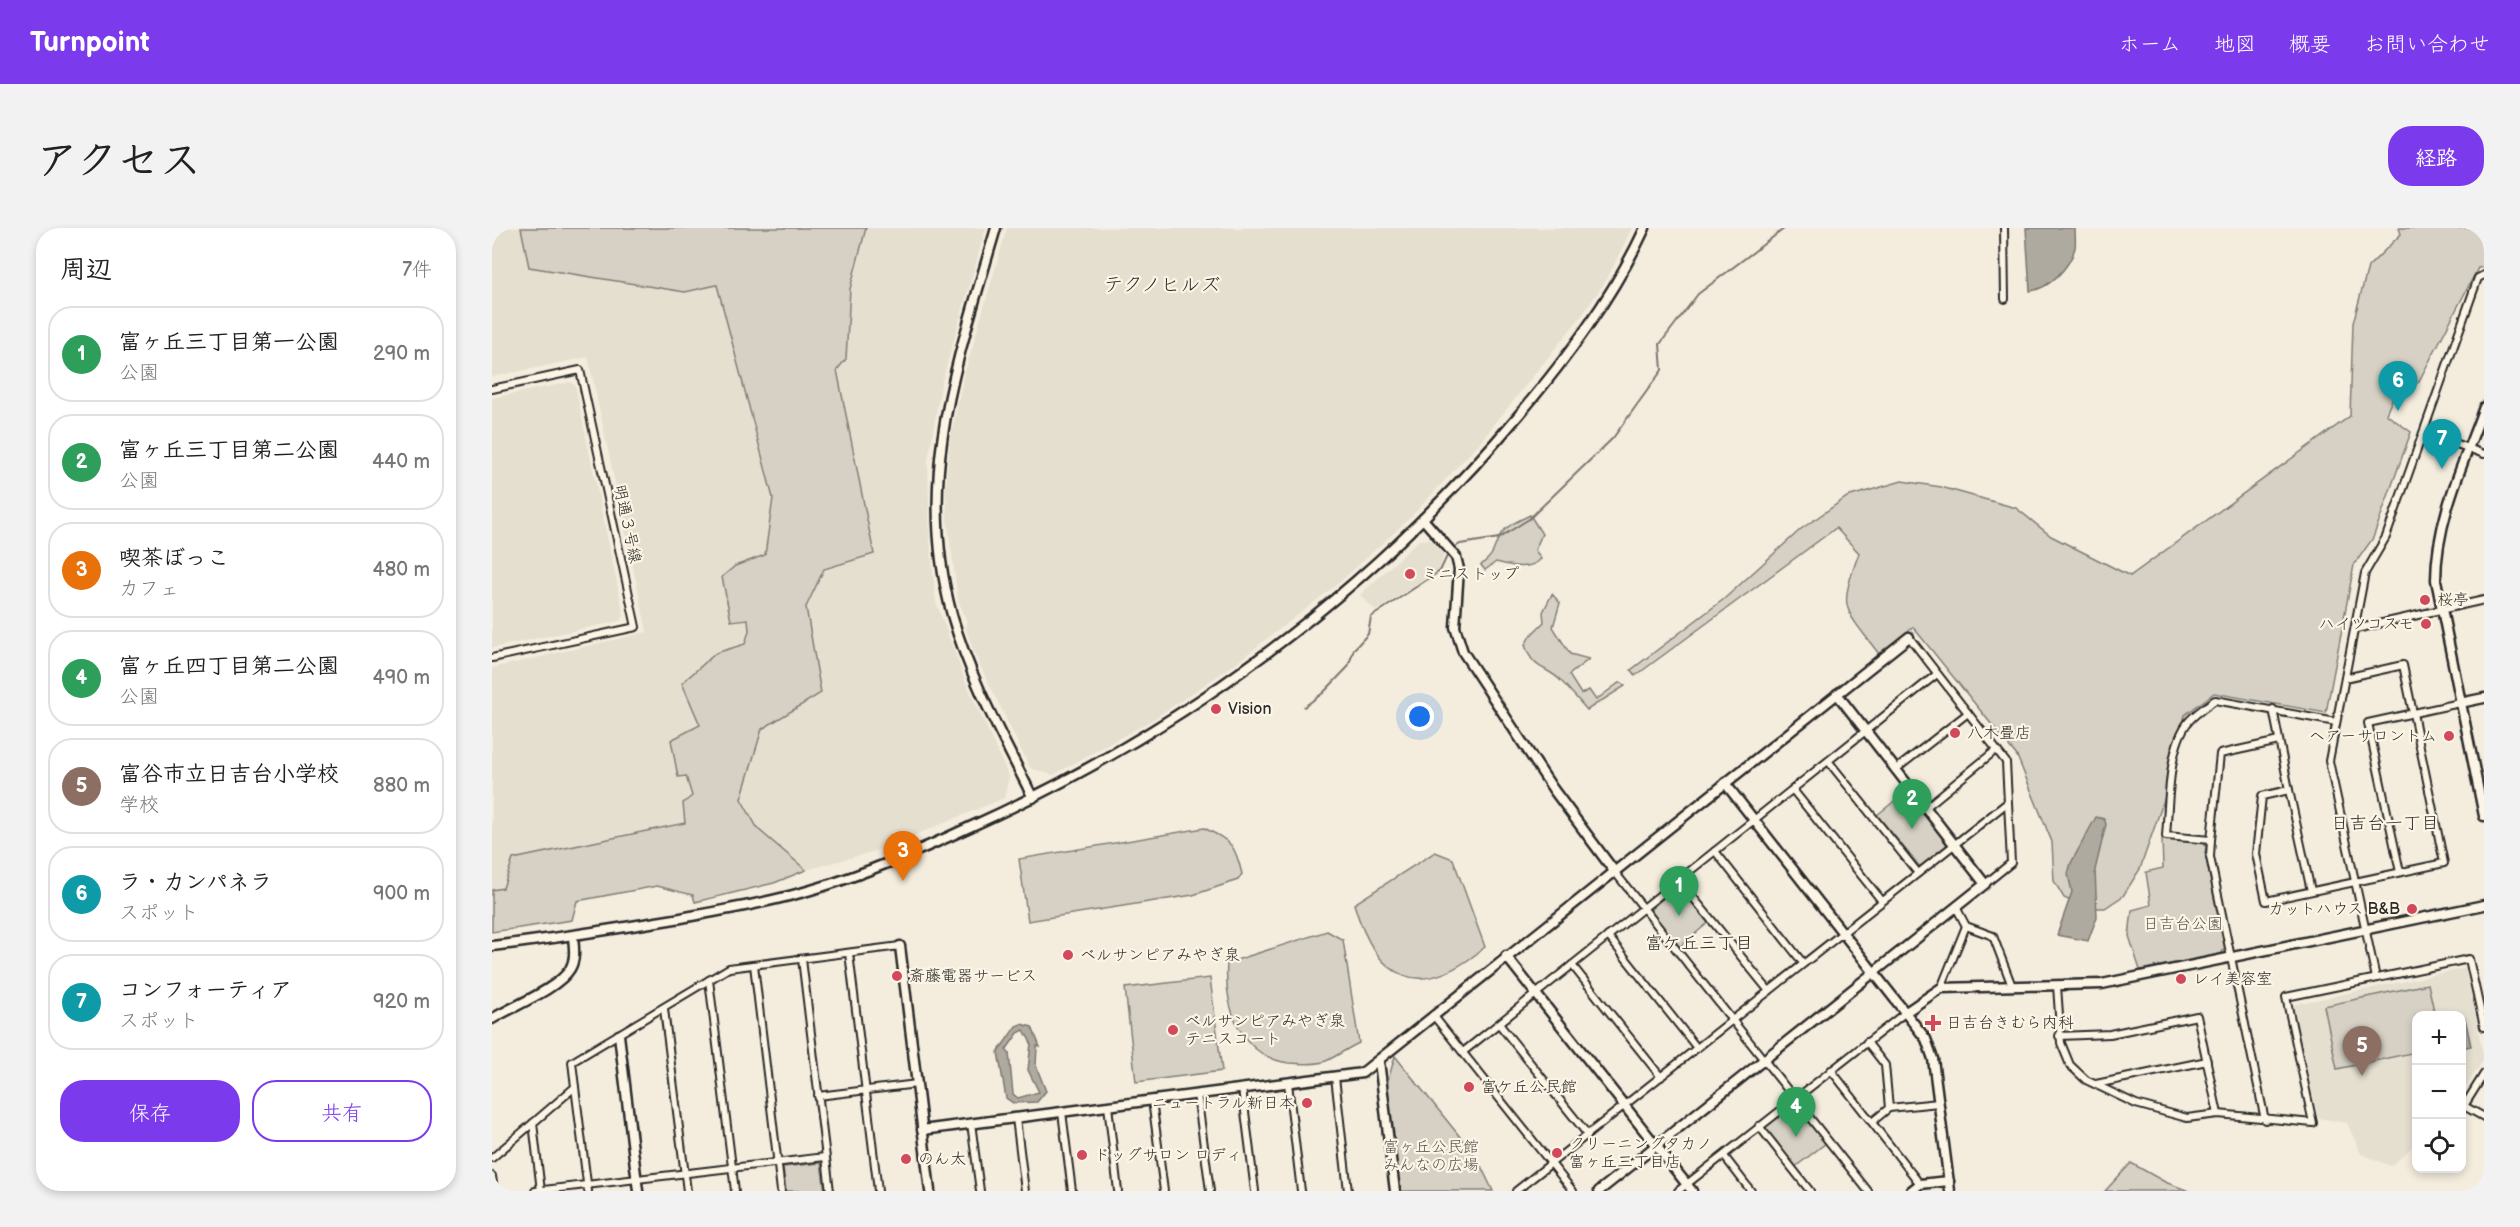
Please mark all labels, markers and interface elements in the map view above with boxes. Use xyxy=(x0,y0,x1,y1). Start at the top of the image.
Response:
text: Turnpoint xyxy=(30,26,150,59)
text: ホーム xyxy=(2119,32,2181,57)
text: 地図 xyxy=(2214,32,2256,57)
text: 概要 xyxy=(2289,32,2331,57)
text: お問い合わせ xyxy=(2364,32,2490,57)
button: 経路 xyxy=(2388,126,2484,186)
text: アクセス xyxy=(36,136,201,187)
text: 周辺 xyxy=(60,255,112,286)
text: 7件 xyxy=(402,258,432,282)
district label: テクノヒルズ xyxy=(1104,273,1220,297)
text: 富ヶ丘三丁目第一公園 xyxy=(119,329,339,356)
text: 1 xyxy=(77,342,86,366)
text: 290 m xyxy=(373,342,430,366)
text: 公園 xyxy=(119,361,159,385)
pin: 6 xyxy=(2378,362,2418,411)
pin: 7 xyxy=(2422,420,2462,469)
text: 富ヶ丘三丁目第二公園 xyxy=(119,437,339,464)
text: 2 xyxy=(76,450,87,474)
text: 440 m xyxy=(372,450,430,474)
text: 公園 xyxy=(119,469,159,493)
street label: 明通３号線 xyxy=(609,483,645,565)
text: 喫茶ぼっこ xyxy=(119,545,229,572)
text: 3 xyxy=(76,558,87,582)
text: 480 m xyxy=(372,558,430,582)
place label: ミニストップ xyxy=(1422,565,1520,584)
marker: ミニストップ xyxy=(1403,567,1417,581)
text: カフェ xyxy=(119,577,179,601)
place label: 桜亭 xyxy=(2437,591,2469,610)
marker: 桜亭 xyxy=(2418,593,2432,607)
place label: ハイツコスモ xyxy=(2319,615,2414,634)
marker: ハイツコスモ xyxy=(2419,617,2433,631)
text: 富ヶ丘四丁目第二公園 xyxy=(119,653,339,680)
text: 4 xyxy=(76,666,87,690)
text: 490 m xyxy=(373,666,430,690)
text: 公園 xyxy=(119,685,159,709)
place label: Vision xyxy=(1228,700,1271,719)
marker: Vision xyxy=(1209,702,1223,716)
your location xyxy=(1405,702,1434,731)
place label: 八木畳店 xyxy=(1967,724,2031,743)
marker: 八木畳店 xyxy=(1948,726,1962,740)
place label: ヘアーサロントム xyxy=(2309,727,2437,746)
marker: ヘアーサロントム xyxy=(2442,729,2456,743)
text: 富谷市立日吉台小学校 xyxy=(119,761,339,788)
text: 5 xyxy=(76,774,87,798)
text: 880 m xyxy=(373,774,430,798)
pin: 2 xyxy=(1892,780,1932,829)
text: 学校 xyxy=(119,793,159,817)
district label: 日吉台一丁目 xyxy=(2331,813,2439,834)
pin: 3 xyxy=(884,832,922,881)
pin: 1 xyxy=(1660,866,1698,916)
text: ラ・カンパネラ xyxy=(119,869,272,896)
text: 6 xyxy=(75,882,88,906)
text: 900 m xyxy=(373,882,430,906)
place label: カットハウス B&B xyxy=(2268,900,2400,919)
text: スポット xyxy=(119,901,199,925)
marker: カットハウス B&B xyxy=(2405,902,2419,916)
park label: 日吉台公園 xyxy=(2143,915,2223,934)
district label: 富ケ丘三丁目 xyxy=(1645,933,1753,954)
place label: ベルサンピアみやぎ泉 xyxy=(1080,946,1240,965)
marker: ベルサンピアみやぎ泉 xyxy=(1061,948,1075,962)
place label: 斎藤電器サービス xyxy=(909,967,1037,986)
marker: 斎藤電器サービス xyxy=(890,969,904,983)
place label: レイ美容室 xyxy=(2193,970,2272,989)
marker: レイ美容室 xyxy=(2174,972,2188,986)
text: コンフォーティア xyxy=(119,977,292,1004)
text: 7 xyxy=(76,990,87,1014)
text: 920 m xyxy=(373,990,430,1014)
text: スポット xyxy=(119,1009,199,1033)
map controls xyxy=(2412,1011,2466,1173)
button: + xyxy=(2412,1011,2466,1065)
place label: ベルサンピアみやぎ泉 テニスコート xyxy=(1185,1012,1345,1049)
marker: 日吉台きむら内科 xyxy=(1924,1014,1942,1032)
place label: 日吉台きむら内科 xyxy=(1946,1014,2074,1033)
marker: ベルサンピアみやぎ泉 テニスコート xyxy=(1166,1023,1180,1037)
pin: 5 xyxy=(2342,1026,2382,1076)
button: − xyxy=(2412,1065,2466,1119)
place label: 富ケ丘公民館 xyxy=(1481,1078,1577,1097)
button: 保存 xyxy=(60,1080,240,1142)
button: 共有 xyxy=(252,1080,432,1142)
marker: 富ケ丘公民館 xyxy=(1462,1080,1476,1094)
pin: 4 xyxy=(1776,1088,1816,1137)
place label: ニュートラル新日本 xyxy=(1152,1094,1295,1113)
marker: ニュートラル新日本 xyxy=(1300,1096,1314,1110)
button: locate xyxy=(2412,1119,2466,1173)
place label: クリーニングタカノ 富ヶ丘三丁目店 xyxy=(1569,1135,1712,1172)
park label: 富ヶ丘公民館 みんなの広場 xyxy=(1383,1138,1479,1175)
place label: ドッグサロン ロディ xyxy=(1094,1146,1242,1165)
marker: クリーニングタカノ 富ヶ丘三丁目店 xyxy=(1550,1146,1564,1160)
marker: ドッグサロン ロディ xyxy=(1075,1148,1089,1162)
place label: のん太 xyxy=(918,1150,966,1169)
marker: のん太 xyxy=(899,1152,913,1166)

